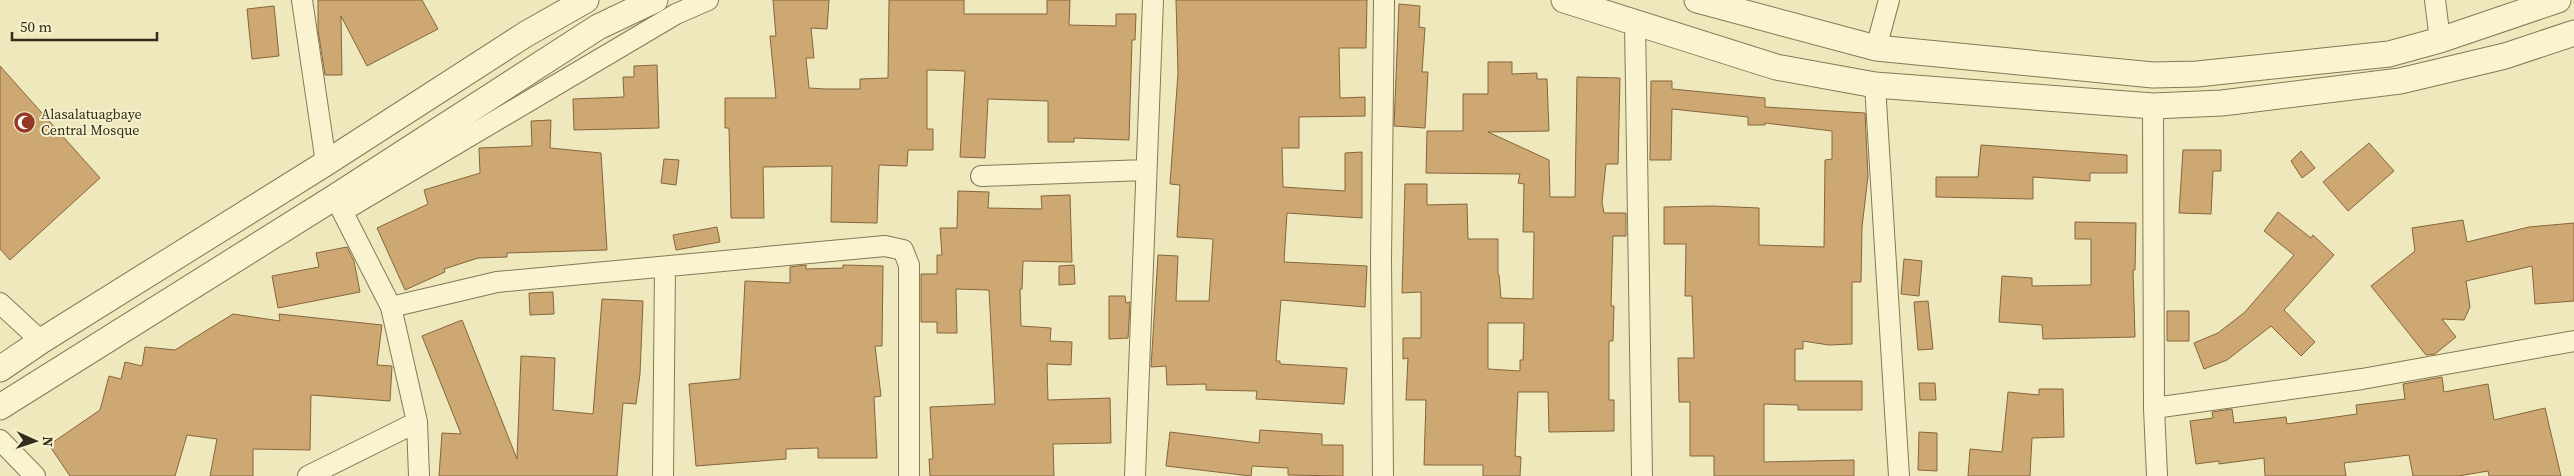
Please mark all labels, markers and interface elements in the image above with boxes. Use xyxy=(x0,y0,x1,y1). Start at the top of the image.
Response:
scale bar xyxy=(12,10,158,42)
text: 50 m xyxy=(20,16,52,37)
place label: Alasalatuagbaye Central Mosque xyxy=(41,104,142,140)
mosque icon: Alasalatuagbaye Central Mosque xyxy=(13,110,37,134)
north arrow xyxy=(10,416,60,466)
text: N xyxy=(38,436,58,447)

